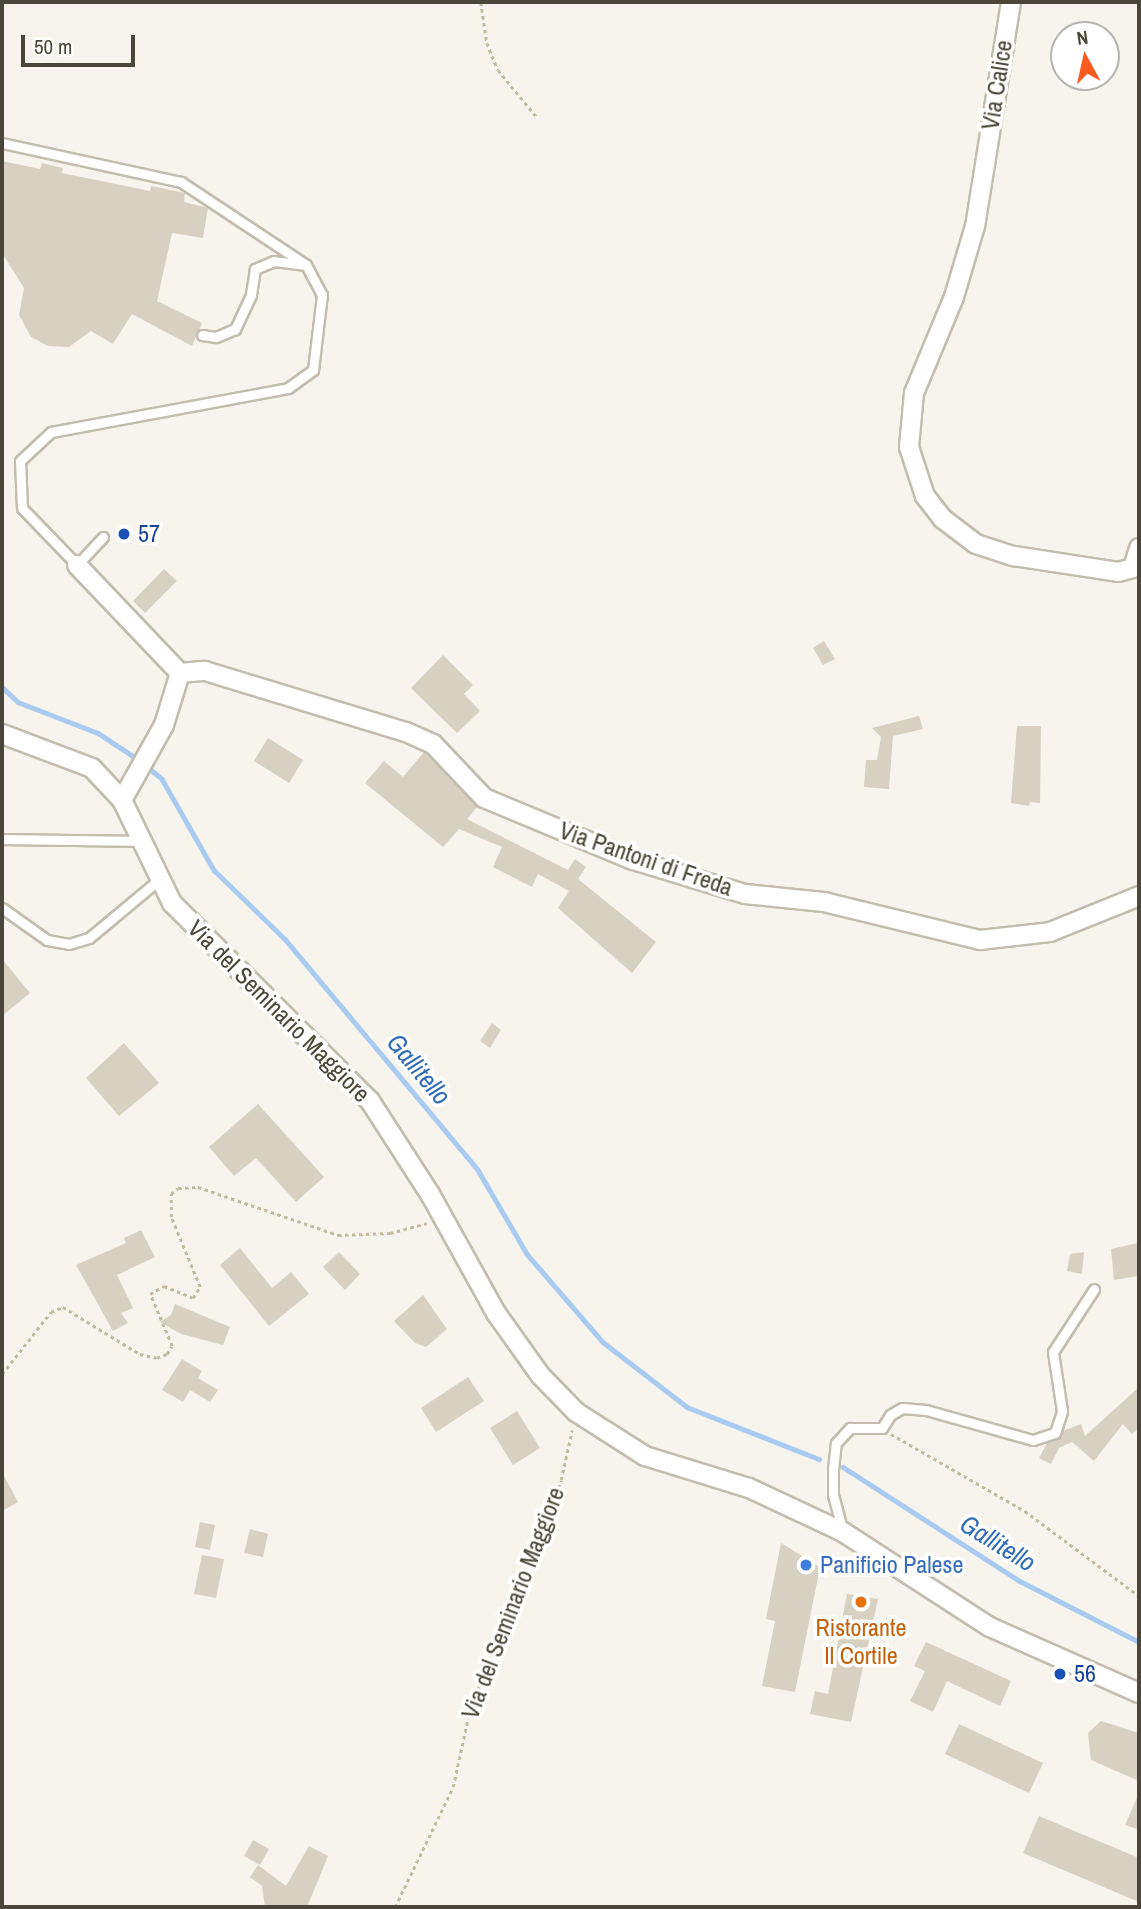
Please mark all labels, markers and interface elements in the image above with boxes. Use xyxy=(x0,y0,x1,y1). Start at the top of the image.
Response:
scale bar xyxy=(24,21,138,65)
north arrow xyxy=(1050,21,1120,91)
text: N xyxy=(1075,24,1090,51)
text: 50 m xyxy=(34,32,72,61)
street label: Via Calice xyxy=(976,38,1018,132)
place label: 57 xyxy=(138,520,160,548)
marker: 57 xyxy=(116,526,132,542)
street label: Via Pantoni di Freda xyxy=(556,816,736,902)
street label: Via del Seminario Maggiore xyxy=(182,914,376,1108)
water label: Gallitello xyxy=(380,1027,458,1111)
street label: Via del Seminario Maggiore xyxy=(456,1483,570,1723)
water label: Gallitello xyxy=(955,1508,1041,1578)
place label: Panificio Palese xyxy=(820,1551,963,1579)
marker: Panificio Palese xyxy=(798,1557,814,1573)
marker: Ristorante Il Cortile xyxy=(853,1594,869,1610)
place label: Ristorante Il Cortile xyxy=(816,1614,906,1670)
place label: 56 xyxy=(1074,1660,1096,1688)
marker: 56 xyxy=(1052,1666,1068,1682)

